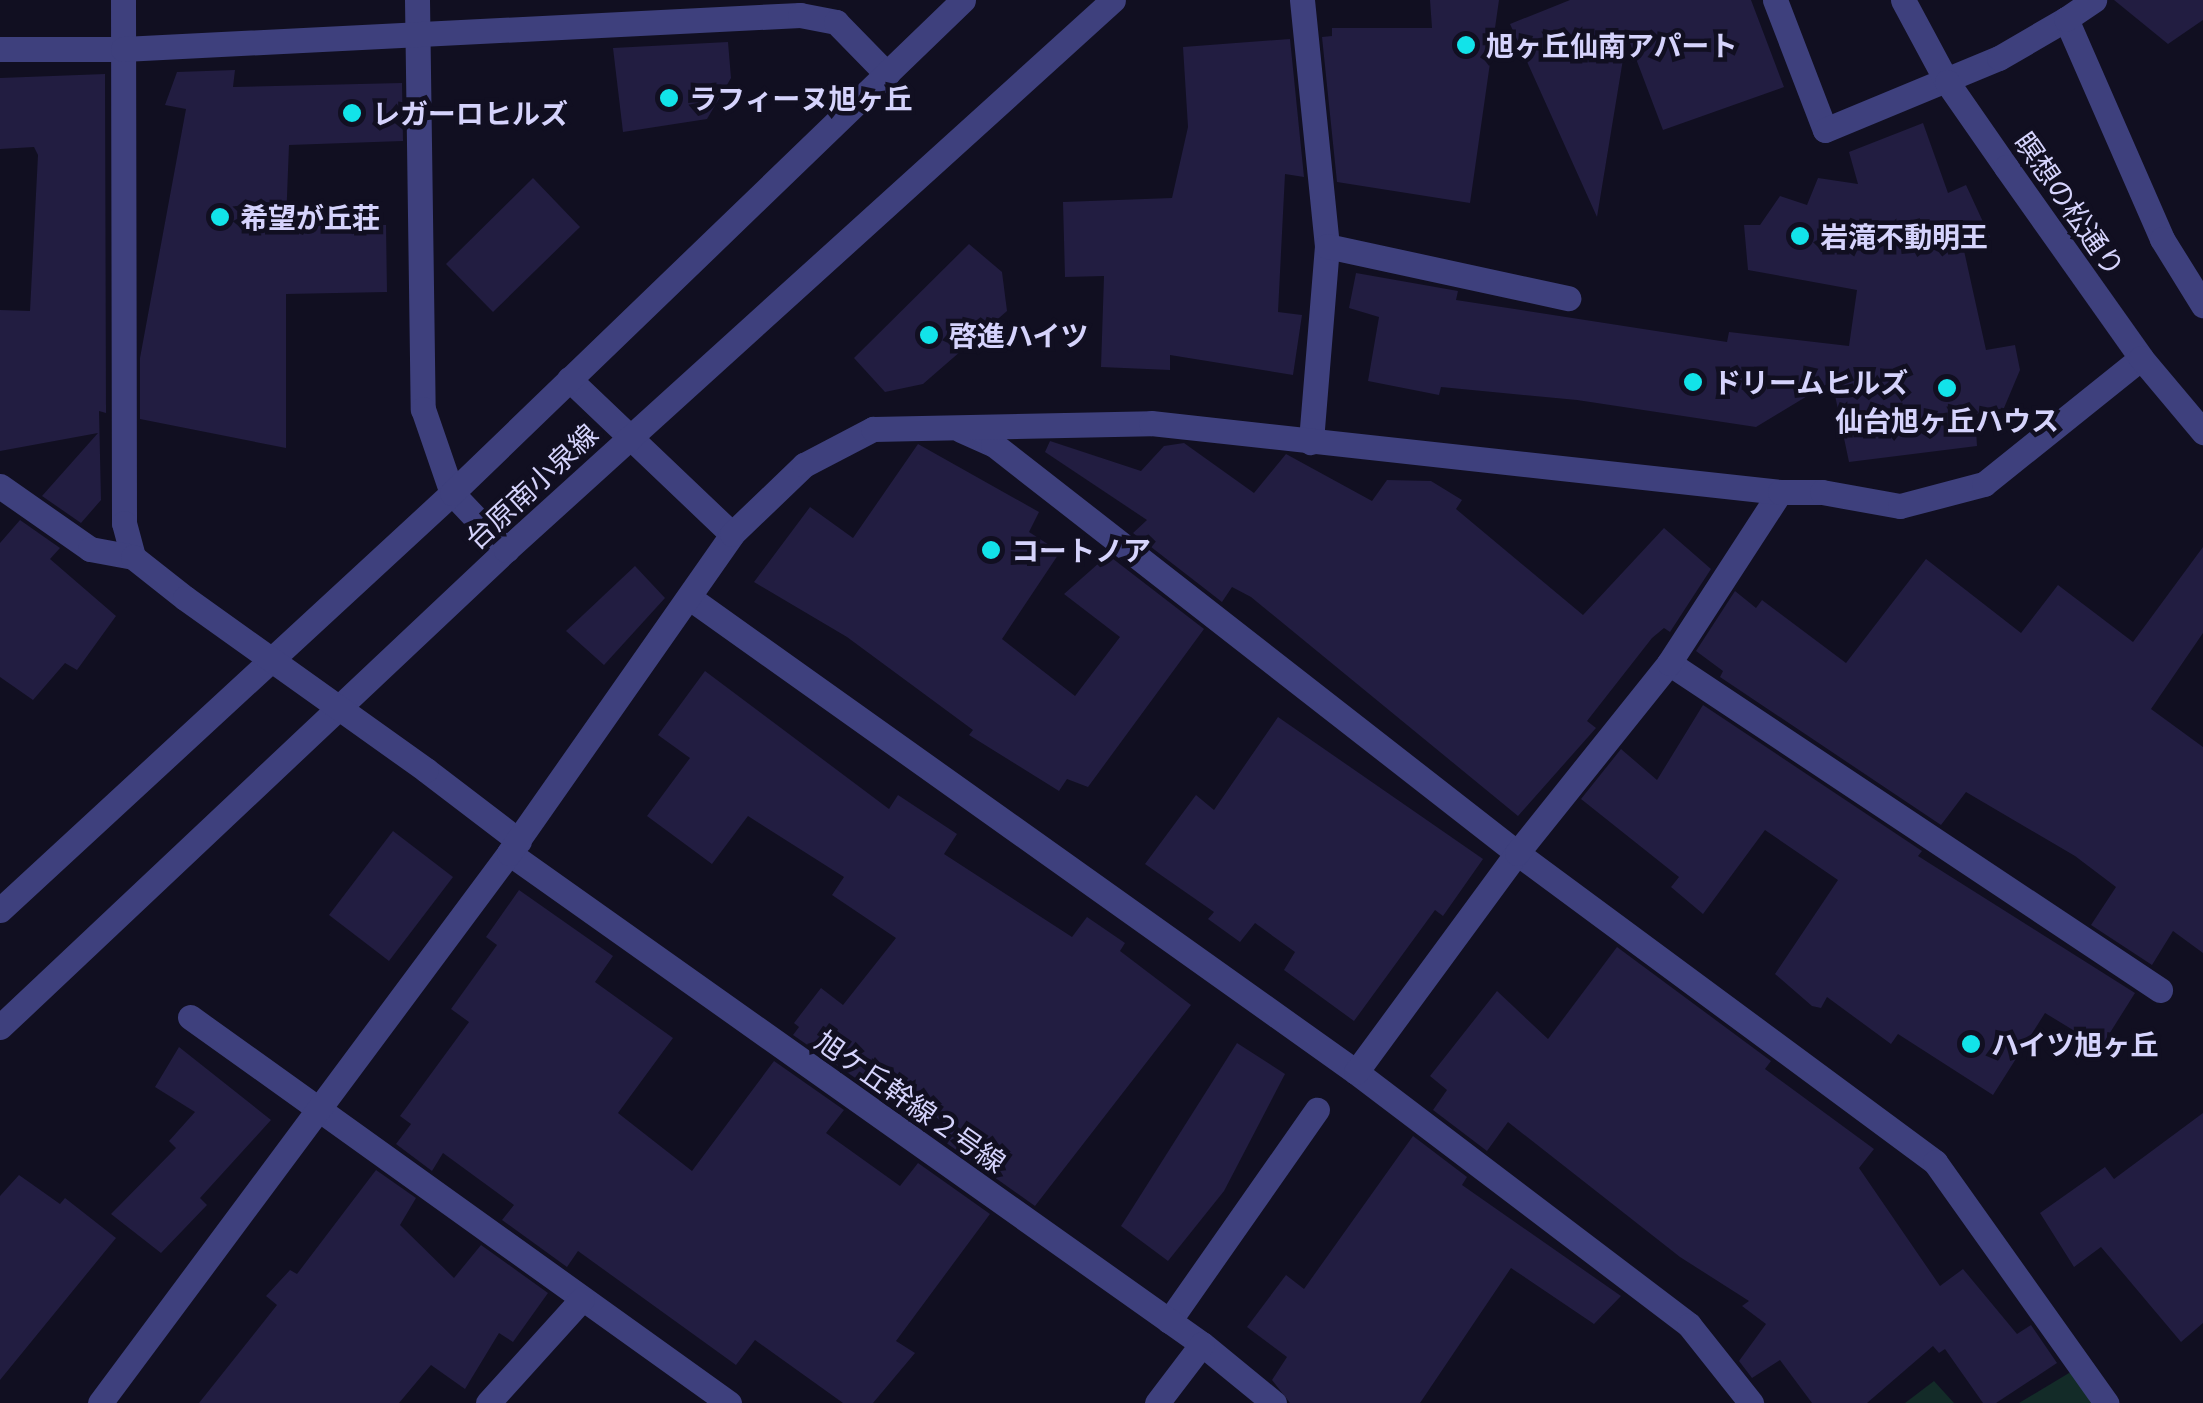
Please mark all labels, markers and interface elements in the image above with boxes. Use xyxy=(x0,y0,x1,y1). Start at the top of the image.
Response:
place label: 旭ヶ丘仙南アパート xyxy=(1486,28,1738,62)
marker: 旭ヶ丘仙南アパート xyxy=(1455,34,1477,56)
place label: ラフィーヌ旭ヶ丘 xyxy=(689,81,913,115)
marker: ラフィーヌ旭ヶ丘 xyxy=(658,87,680,109)
place label: レガーロヒルズ xyxy=(372,96,568,130)
marker: レガーロヒルズ xyxy=(341,102,363,124)
street label: 瞑想の松通り xyxy=(2008,126,2132,282)
place label: 希望が丘荘 xyxy=(240,200,380,234)
marker: 希望が丘荘 xyxy=(209,206,231,228)
place label: 岩滝不動明王 xyxy=(1820,219,1988,253)
marker: 岩滝不動明王 xyxy=(1789,225,1811,247)
place label: 啓進ハイツ xyxy=(949,318,1089,352)
marker: 啓進ハイツ xyxy=(918,324,940,346)
place label: ドリームヒルズ xyxy=(1713,365,1909,399)
marker: ドリームヒルズ xyxy=(1682,371,1704,393)
marker: 仙台旭ヶ丘ハウス xyxy=(1936,377,1958,399)
place label: 仙台旭ヶ丘ハウス xyxy=(1835,403,2059,437)
street label: 台原南小泉線 xyxy=(458,416,604,556)
place label: コートノア xyxy=(1011,533,1151,567)
marker: コートノア xyxy=(980,539,1002,561)
street label: 旭ケ丘幹線２号線 xyxy=(810,1023,1012,1179)
place label: ハイツ旭ヶ丘 xyxy=(1991,1027,2159,1061)
marker: ハイツ旭ヶ丘 xyxy=(1960,1033,1982,1055)

